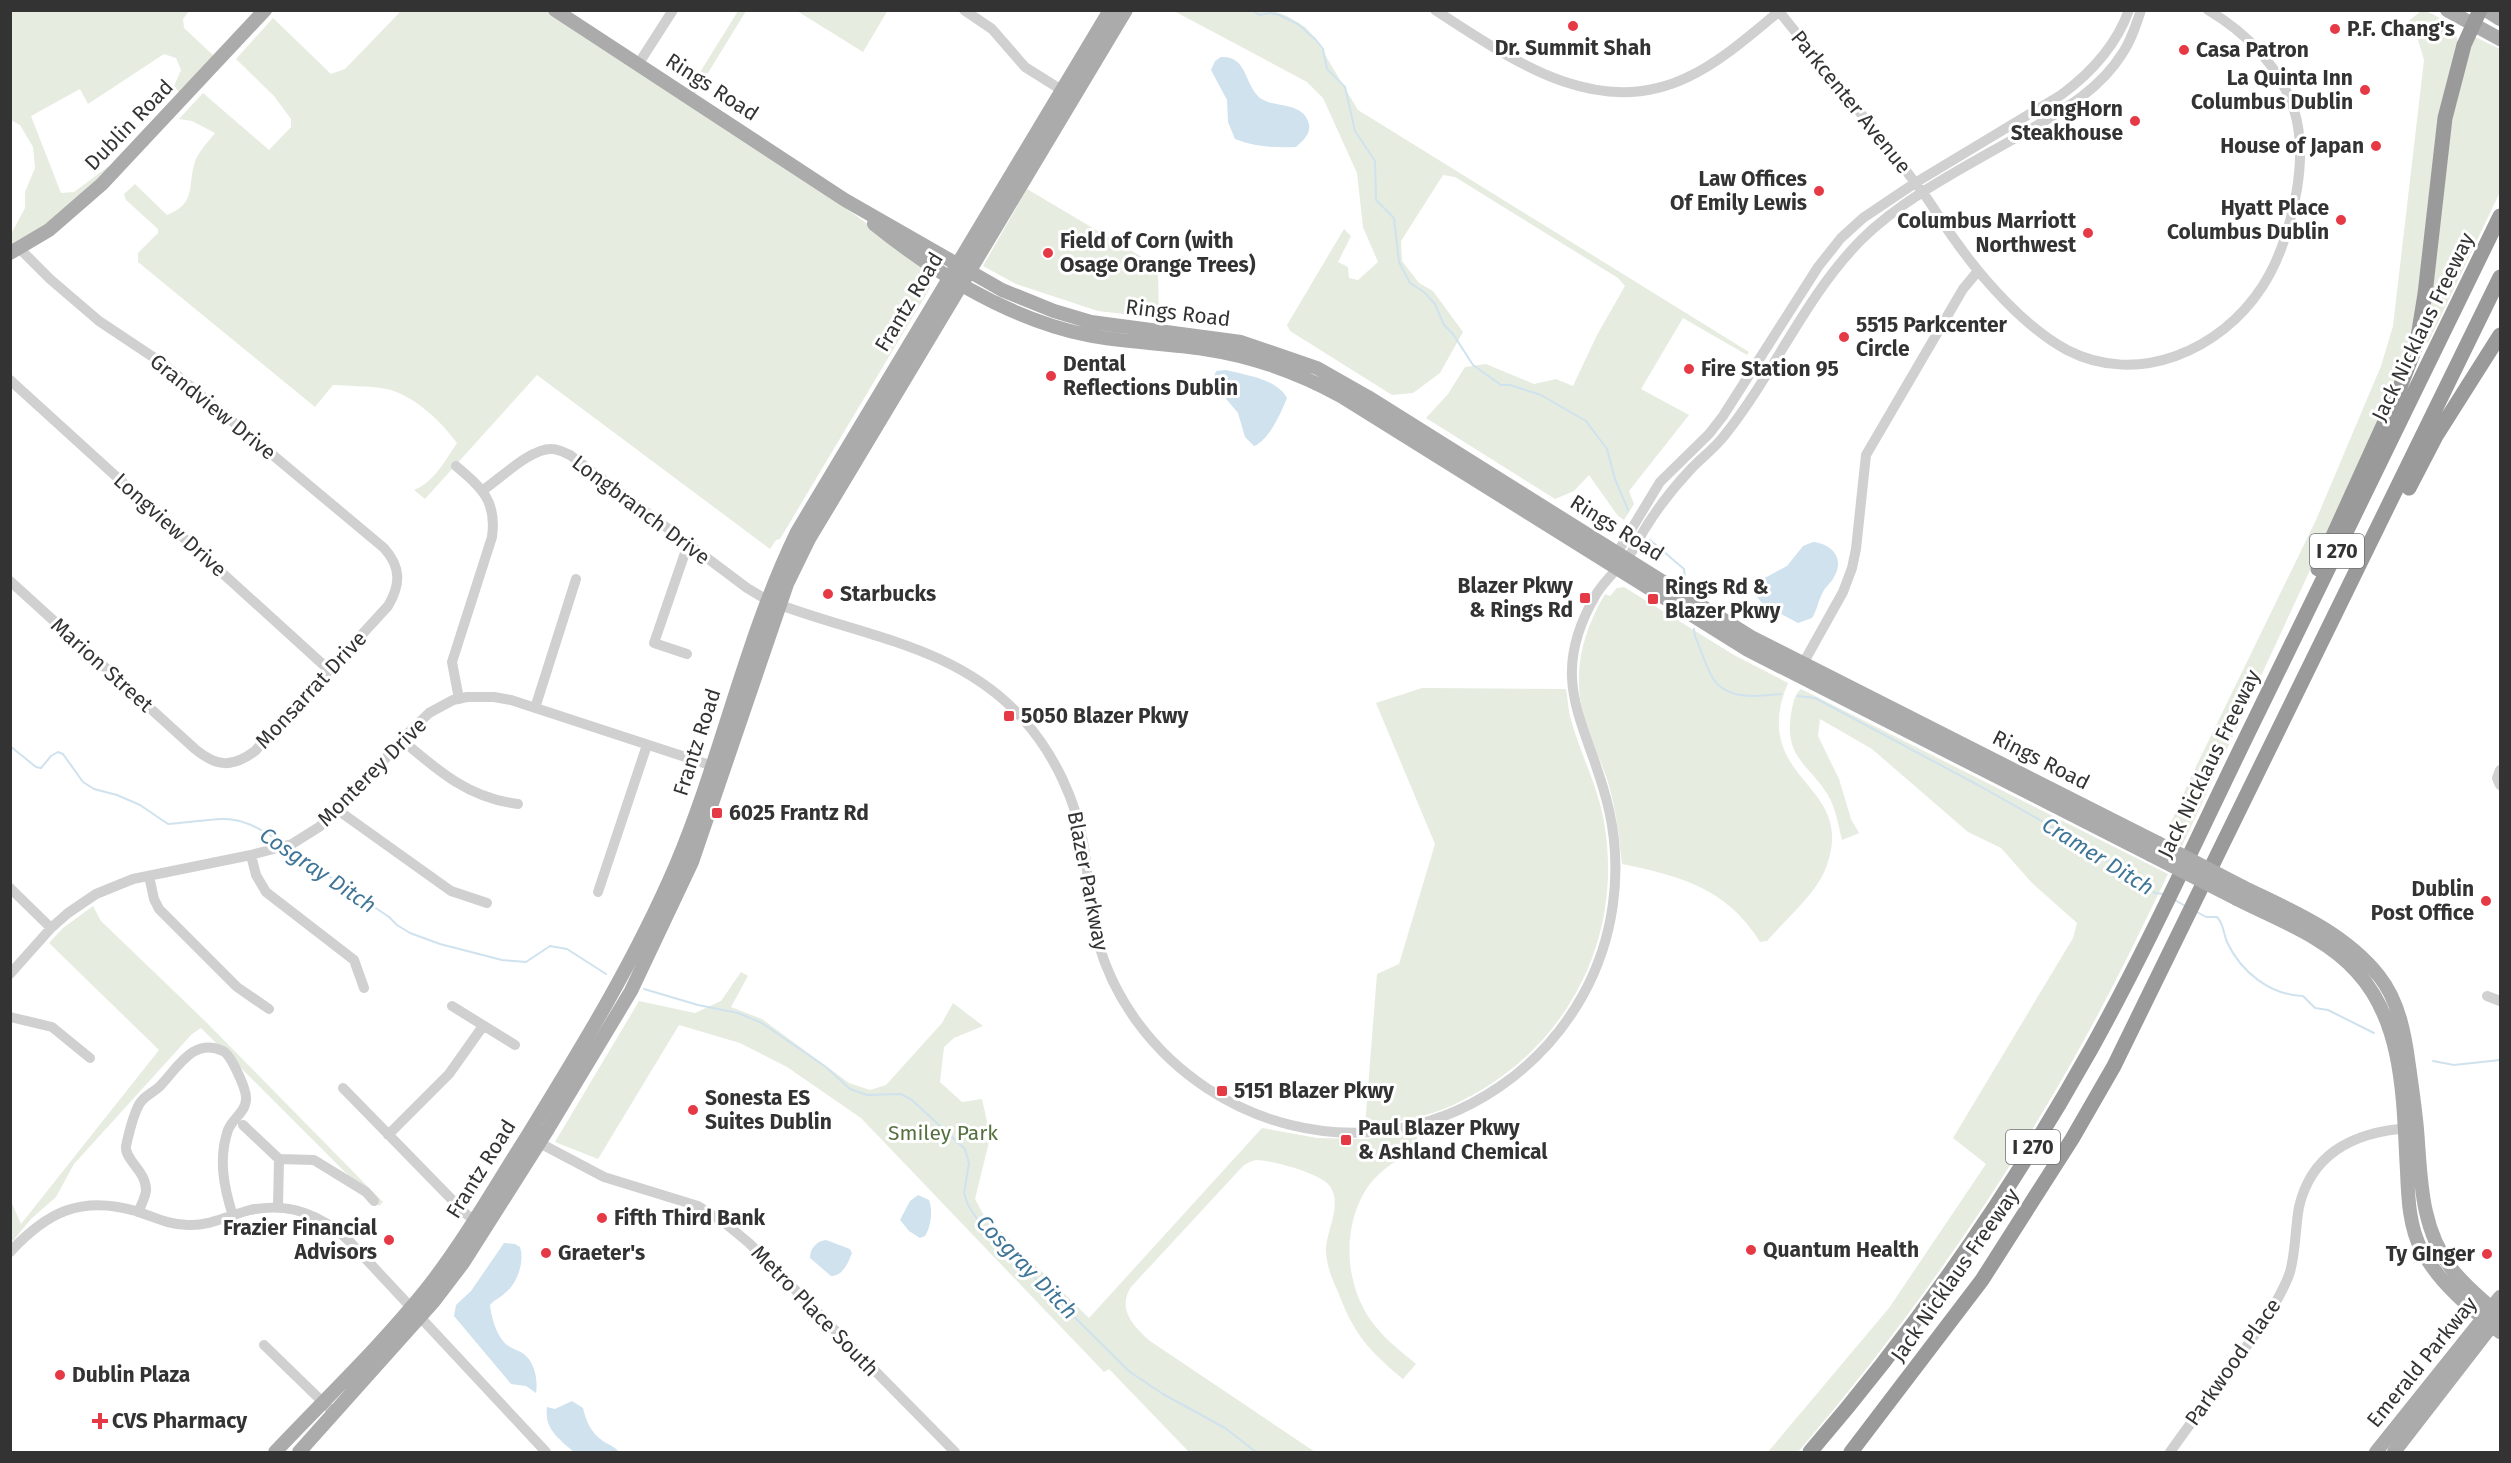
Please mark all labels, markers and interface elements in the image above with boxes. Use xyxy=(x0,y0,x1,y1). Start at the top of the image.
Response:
place label: P.F. Chang's xyxy=(2347,16,2455,42)
marker: Dr. Summit Shah xyxy=(1566,19,1580,33)
marker: P.F. Chang's xyxy=(2328,22,2342,36)
street label: Parkcenter Avenue xyxy=(1785,25,1917,179)
place label: Dr. Summit Shah xyxy=(1495,35,1651,61)
place label: Casa Patron xyxy=(2196,37,2309,63)
marker: Casa Patron xyxy=(2177,43,2191,57)
street label: Rings Road xyxy=(661,47,763,127)
place label: La Quinta Inn Columbus Dublin xyxy=(2191,65,2353,115)
street label: Dublin Road xyxy=(79,74,179,176)
marker: La Quinta Inn Columbus Dublin xyxy=(2358,83,2372,97)
place label: LongHorn Steakhouse xyxy=(2011,96,2123,146)
marker: LongHorn Steakhouse xyxy=(2128,114,2142,128)
place label: House of Japan xyxy=(2220,133,2364,159)
marker: House of Japan xyxy=(2369,139,2383,153)
place label: Law Offices Of Emily Lewis xyxy=(1670,166,1807,216)
marker: Law Offices Of Emily Lewis xyxy=(1812,184,1826,198)
place label: Hyatt Place Columbus Dublin xyxy=(2167,195,2329,245)
place label: Columbus Marriott Northwest xyxy=(1897,208,2077,258)
marker: Hyatt Place Columbus Dublin xyxy=(2334,213,2348,227)
marker: Columbus Marriott Northwest xyxy=(2081,226,2095,240)
place label: Field of Corn (with Osage Orange Trees) xyxy=(1060,228,1256,278)
street label: Jack Nicklaus Freeway xyxy=(2366,228,2480,425)
marker: Field of Corn (with Osage Orange Trees) xyxy=(1041,246,1055,260)
street label: Frantz Road xyxy=(869,248,949,356)
street label: Rings Road xyxy=(1124,294,1232,332)
place label: 5515 Parkcenter Circle xyxy=(1856,312,2008,362)
marker: 5515 Parkcenter Circle xyxy=(1837,330,1851,344)
street label: Grandview Drive xyxy=(145,348,281,466)
place label: Dental Reflections Dublin xyxy=(1063,351,1238,401)
place label: Fire Station 95 xyxy=(1701,356,1839,382)
marker: Fire Station 95 xyxy=(1682,362,1696,376)
marker: Dental Reflections Dublin xyxy=(1044,369,1058,383)
street label: Longbranch Drive xyxy=(567,450,715,570)
street label: Longview Drive xyxy=(108,467,232,583)
street label: Rings Road xyxy=(1565,489,1669,567)
road number: I 270 xyxy=(2310,534,2364,568)
place label: Blazer Pkwy & Rings Rd xyxy=(1458,573,1573,623)
place label: Rings Rd & Blazer Pkwy xyxy=(1665,574,1781,624)
place label: Starbucks xyxy=(840,581,936,607)
marker: Starbucks xyxy=(821,587,835,601)
marker: Blazer Pkwy & Rings Rd xyxy=(1578,591,1592,605)
marker: Rings Rd & Blazer Pkwy xyxy=(1646,592,1660,606)
street label: Marion Street xyxy=(45,612,159,718)
street label: Monsarrat Drive xyxy=(250,626,372,754)
street label: Jack Nicklaus Freeway xyxy=(2152,665,2266,862)
street label: Frantz Road xyxy=(667,685,727,799)
place label: 5050 Blazer Pkwy xyxy=(1021,703,1189,729)
marker: 5050 Blazer Pkwy xyxy=(1002,709,1016,723)
street label: Monterey Drive xyxy=(312,712,432,832)
street label: Rings Road xyxy=(1988,724,2094,796)
place label: 6025 Frantz Rd xyxy=(729,800,869,826)
marker: 6025 Frantz Rd xyxy=(710,806,724,820)
street label: Blazer Parkway xyxy=(1062,809,1114,954)
water label: Cramer Ditch xyxy=(2037,811,2159,901)
water label: Cosgray Ditch xyxy=(255,821,381,919)
place label: Dublin Post Office xyxy=(2371,876,2474,926)
marker: Dublin Post Office xyxy=(2479,894,2493,908)
place label: 5151 Blazer Pkwy xyxy=(1234,1078,1394,1104)
marker: 5151 Blazer Pkwy xyxy=(1215,1084,1229,1098)
place label: Sonesta ES Suites Dublin xyxy=(705,1085,832,1135)
marker: Sonesta ES Suites Dublin xyxy=(686,1103,700,1117)
street label: Frantz Road xyxy=(440,1115,522,1223)
place label: Paul Blazer Pkwy & Ashland Chemical xyxy=(1358,1115,1548,1165)
park label: Smiley Park xyxy=(888,1120,998,1146)
road number: I 270 xyxy=(2006,1130,2060,1164)
marker: Paul Blazer Pkwy & Ashland Chemical xyxy=(1339,1133,1353,1147)
street label: Jack Nicklaus Freeway xyxy=(1885,1182,2025,1367)
place label: Fifth Third Bank xyxy=(614,1205,766,1231)
water label: Cosgray Ditch xyxy=(971,1209,1083,1325)
marker: Fifth Third Bank xyxy=(595,1211,609,1225)
place label: Frazier Financial Advisors xyxy=(223,1215,378,1265)
marker: Frazier Financial Advisors xyxy=(382,1233,396,1247)
place label: Quantum Health xyxy=(1763,1237,1919,1263)
place label: Graeter's xyxy=(558,1240,645,1266)
street label: Metro Place South xyxy=(746,1240,884,1382)
place label: Ty GInger xyxy=(2386,1241,2476,1267)
marker: Quantum Health xyxy=(1744,1243,1758,1257)
marker: Graeter's xyxy=(539,1246,553,1260)
marker: Ty GInger xyxy=(2480,1247,2494,1261)
street label: Emerald Parkway xyxy=(2361,1291,2483,1433)
street label: Parkwood Place xyxy=(2179,1293,2287,1431)
place label: Dublin Plaza xyxy=(72,1362,190,1388)
marker: Dublin Plaza xyxy=(53,1368,67,1382)
place label: CVS Pharmacy xyxy=(112,1408,247,1434)
marker: CVS Pharmacy xyxy=(93,1414,107,1428)

